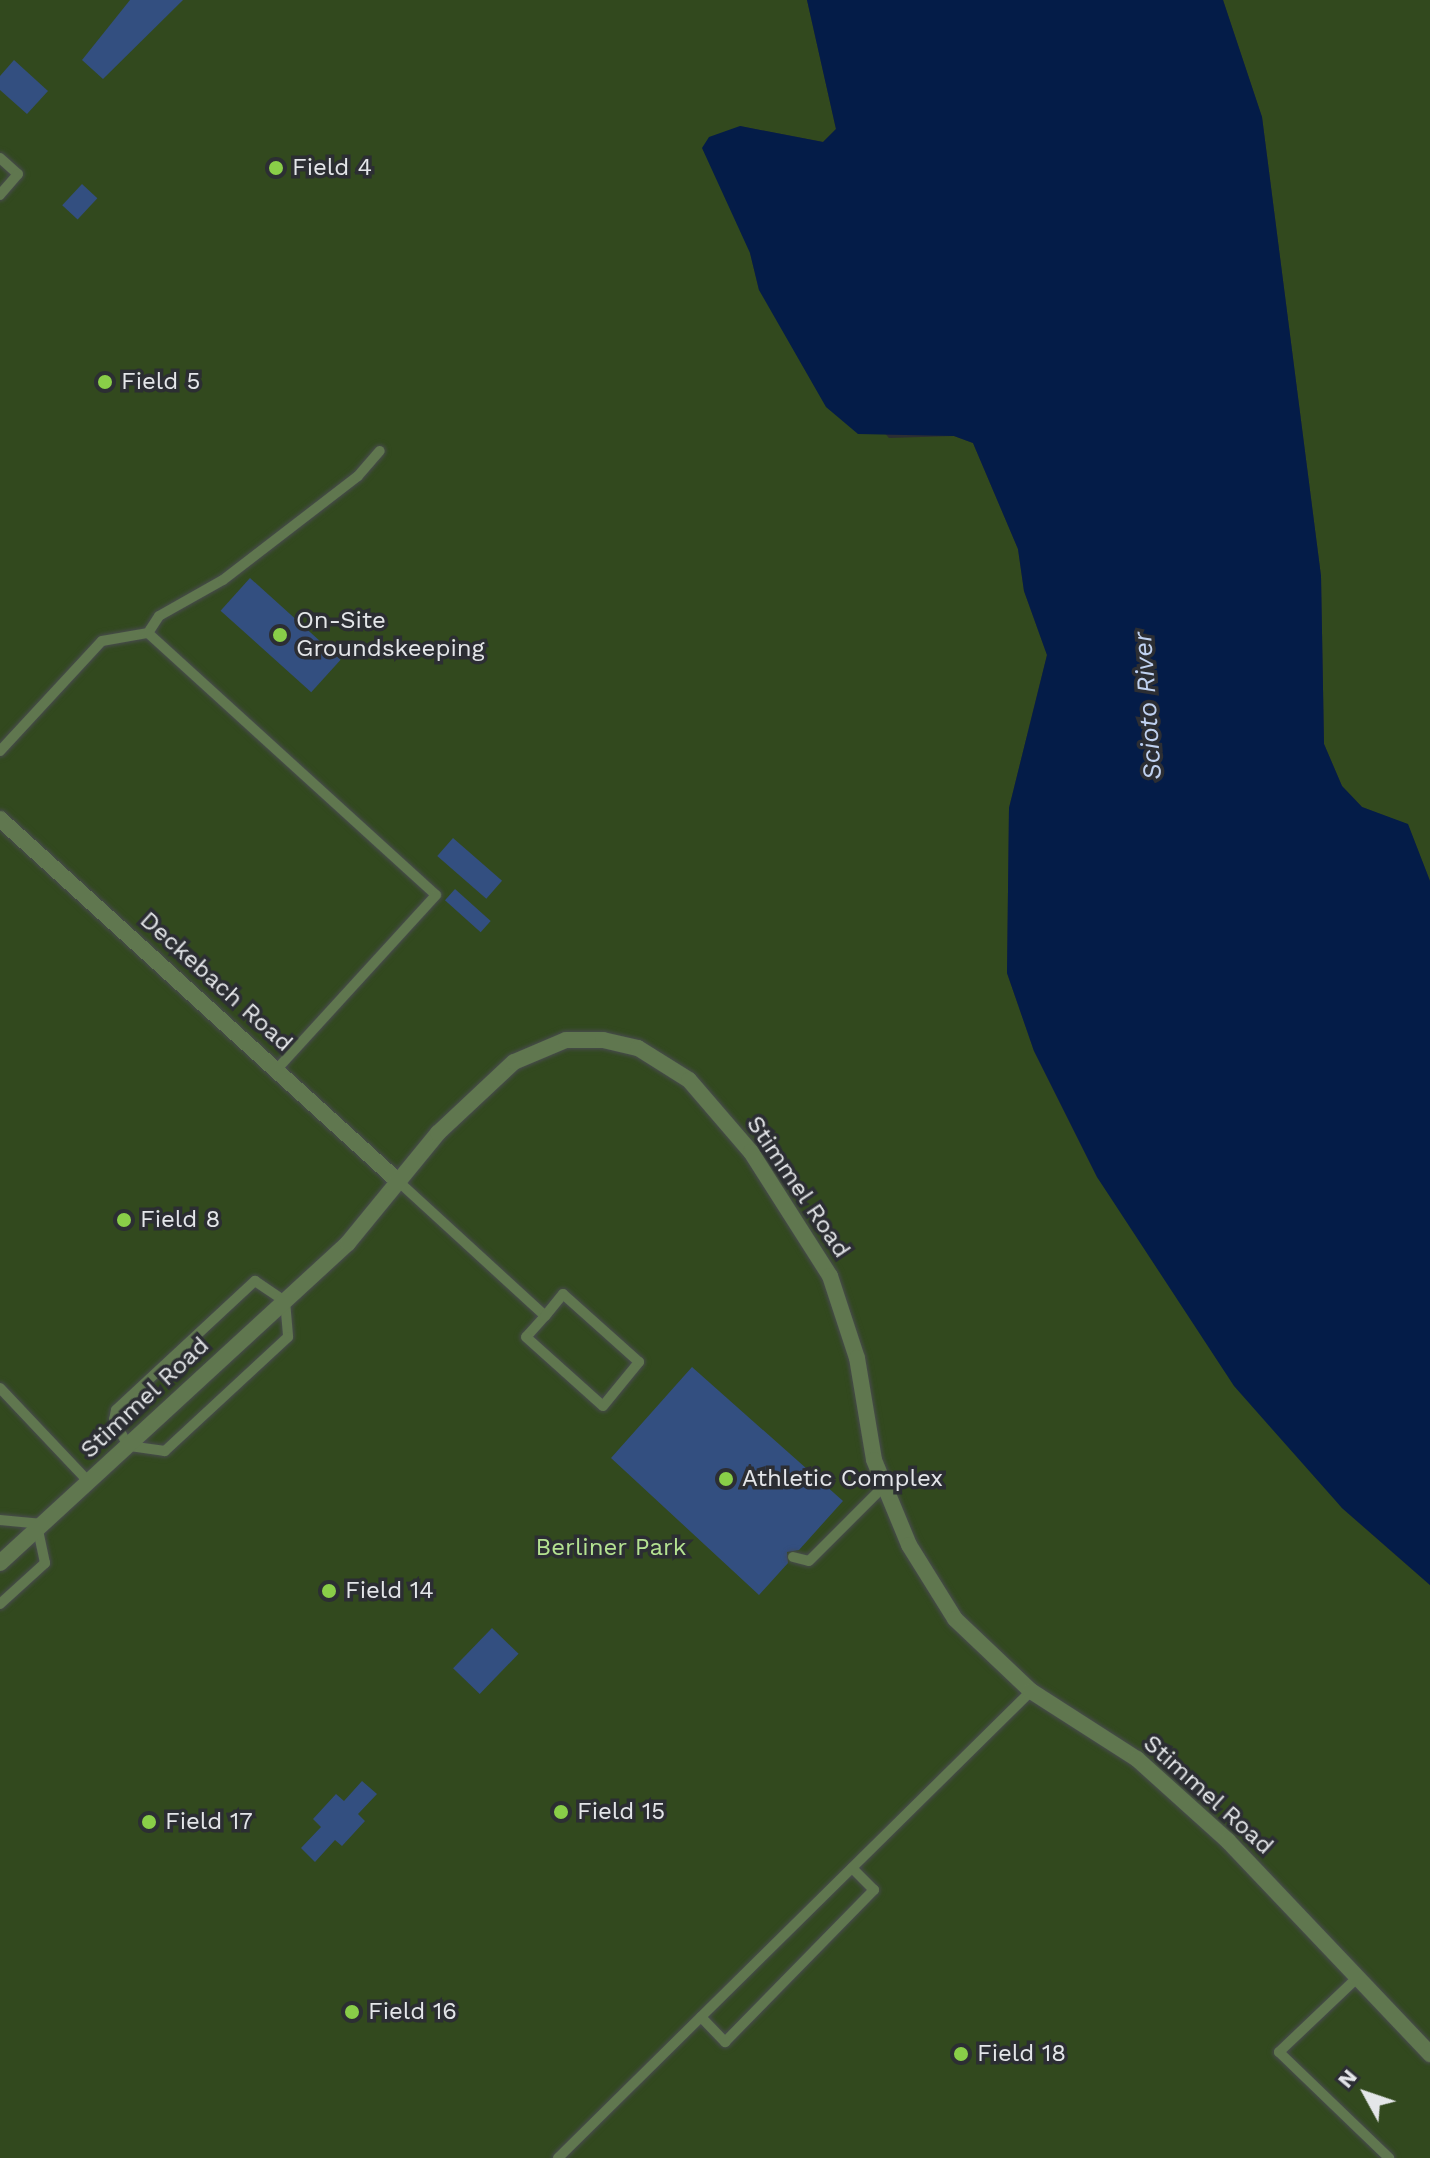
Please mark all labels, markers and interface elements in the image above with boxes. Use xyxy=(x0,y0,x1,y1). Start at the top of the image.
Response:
place label: Field 4 xyxy=(292,154,372,182)
marker: Field 4 xyxy=(267,159,285,177)
place label: Field 5 xyxy=(121,368,200,396)
marker: Field 5 xyxy=(96,373,114,391)
place label: On-Site Groundskeeping xyxy=(296,607,484,663)
marker: On-Site Groundskeeping xyxy=(271,626,289,644)
water label: Scioto River xyxy=(1127,631,1169,781)
street label: Deckebach Road xyxy=(134,906,298,1058)
street label: Stimmel Road xyxy=(740,1110,856,1264)
place label: Field 8 xyxy=(140,1206,220,1234)
marker: Field 8 xyxy=(115,1211,133,1229)
street label: Stimmel Road xyxy=(75,1331,215,1465)
place label: Athletic Complex xyxy=(742,1465,943,1493)
marker: Athletic Complex xyxy=(717,1470,735,1488)
park label: Berliner Park xyxy=(535,1534,687,1562)
place label: Field 14 xyxy=(345,1577,434,1605)
marker: Field 14 xyxy=(320,1582,338,1600)
street label: Stimmel Road xyxy=(1137,1729,1279,1861)
place label: Field 15 xyxy=(577,1798,666,1826)
marker: Field 15 xyxy=(552,1803,570,1821)
place label: Field 17 xyxy=(165,1808,253,1836)
marker: Field 17 xyxy=(140,1813,158,1831)
place label: Field 16 xyxy=(368,1998,457,2026)
marker: Field 16 xyxy=(343,2003,361,2021)
place label: Field 18 xyxy=(977,2040,1067,2068)
marker: Field 18 xyxy=(952,2045,970,2063)
north arrow xyxy=(1326,2054,1406,2134)
text: N xyxy=(1332,2064,1362,2093)

